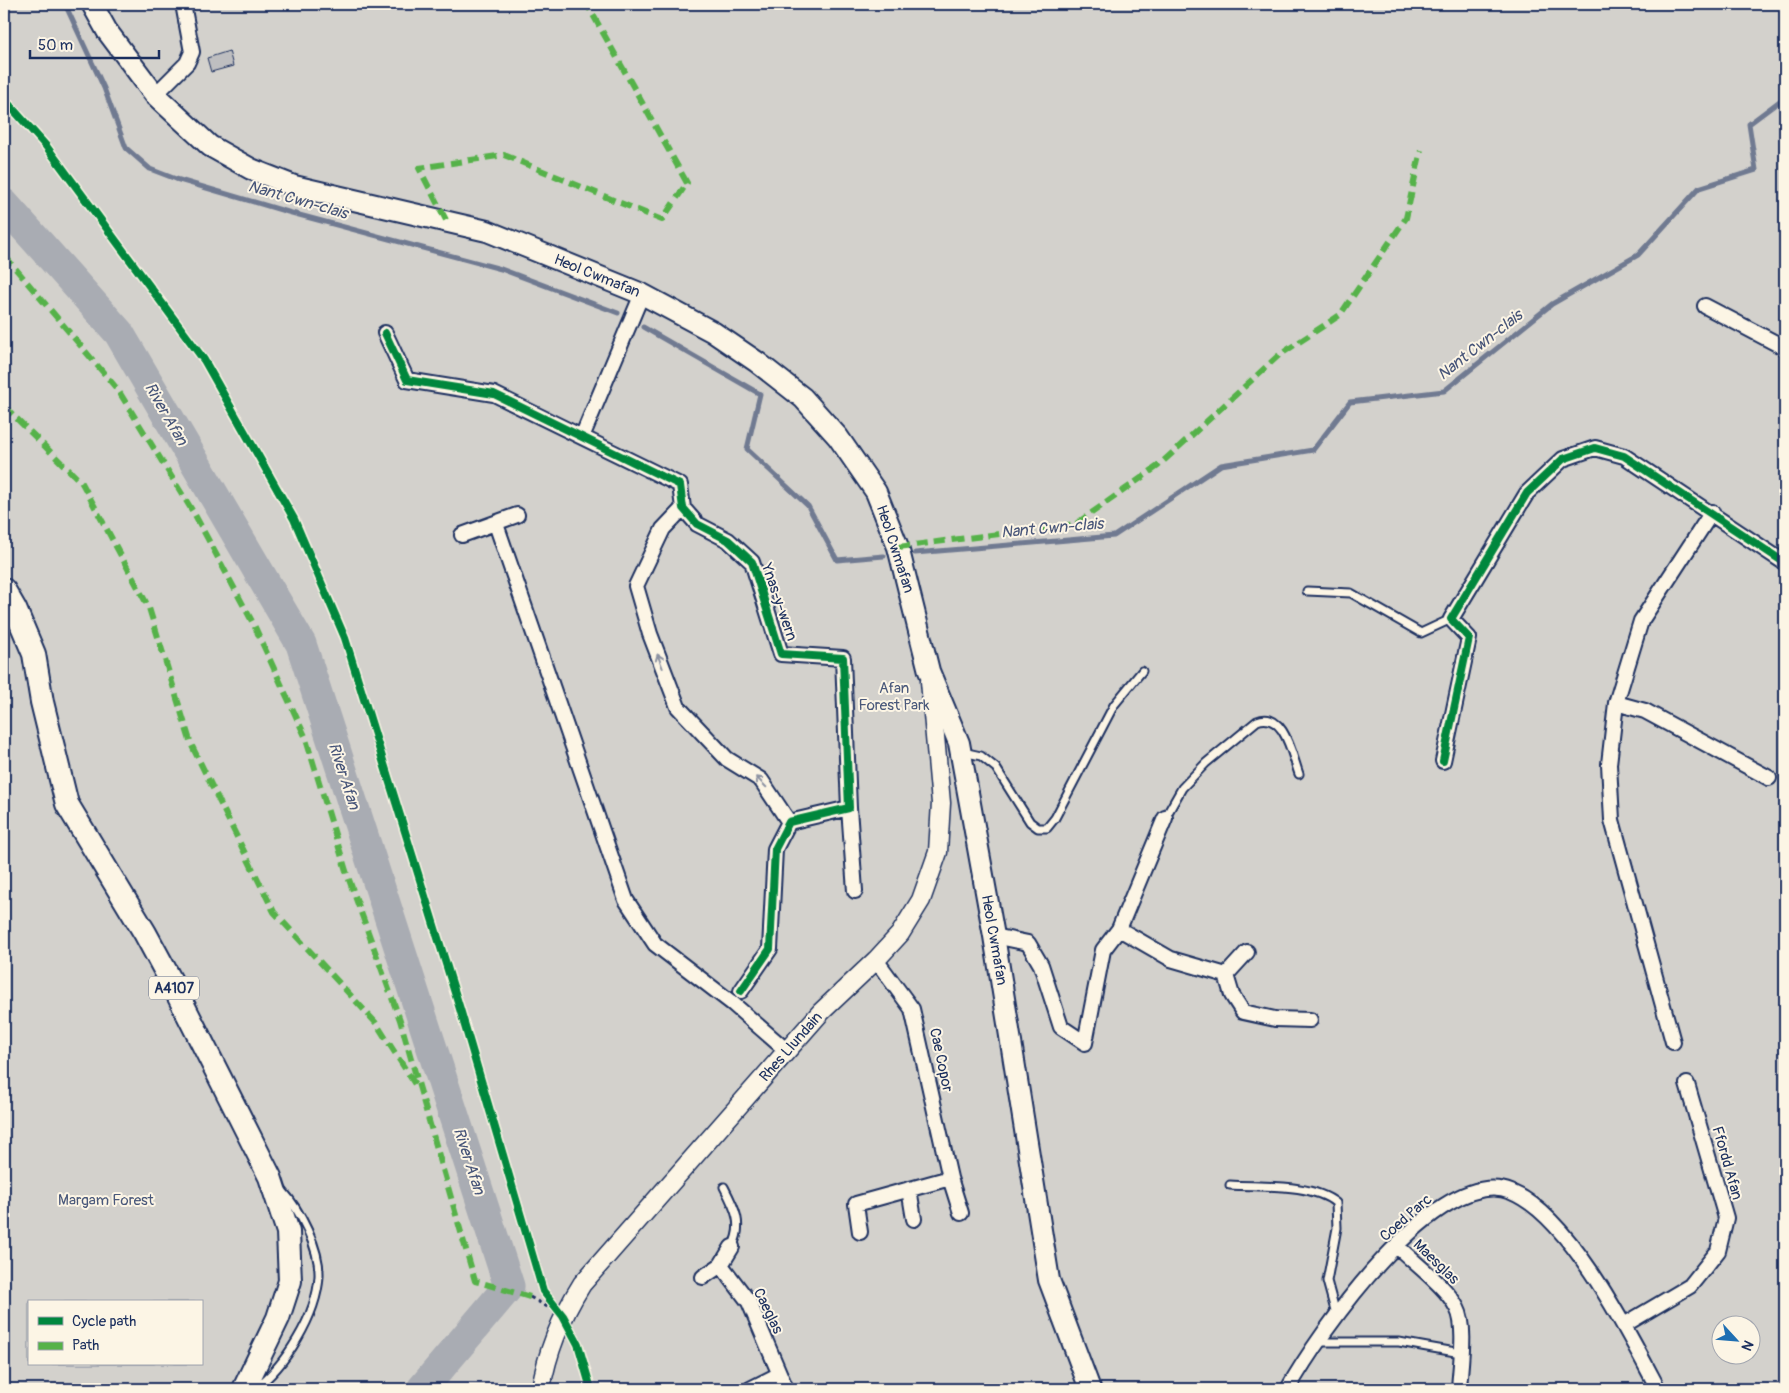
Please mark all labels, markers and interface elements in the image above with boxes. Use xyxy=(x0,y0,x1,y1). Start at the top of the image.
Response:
scale bar xyxy=(30,28,159,60)
text: 50 m xyxy=(38,36,73,55)
water label: Nant Cwn-clais xyxy=(246,176,352,224)
street label: Heol Cwmafan xyxy=(551,250,643,302)
water label: Nant Cwn-clais xyxy=(1433,304,1528,384)
water label: River Afan xyxy=(140,379,192,450)
street label: Heol Cwmafan xyxy=(872,503,918,595)
water label: Nant Cwn-clais xyxy=(1000,513,1106,542)
street label: Ynas-y-wern xyxy=(757,560,801,643)
one-way arrow xyxy=(655,654,664,669)
park label: Afan Forest Park xyxy=(858,679,930,715)
water label: River Afan xyxy=(324,740,364,813)
one-way arrow xyxy=(755,776,767,788)
street label: Heol Cwmafan xyxy=(977,893,1011,987)
road number: A4107 xyxy=(149,976,199,1000)
street label: Rhes Llundain xyxy=(755,1008,827,1086)
street label: Cae Copor xyxy=(925,1026,957,1094)
street label: Ffordd Afan xyxy=(1707,1124,1747,1202)
water label: River Afan xyxy=(449,1125,489,1198)
street label: Coed Parc xyxy=(1376,1190,1436,1246)
park label: Margam Forest xyxy=(58,1191,155,1210)
street label: Maesglas xyxy=(1409,1235,1463,1289)
street label: Caeglas xyxy=(749,1285,787,1337)
legend xyxy=(28,1300,202,1366)
text: Cycle path xyxy=(72,1312,136,1331)
north arrow xyxy=(1712,1316,1762,1366)
text: Path xyxy=(72,1336,99,1355)
text: N xyxy=(1738,1337,1757,1353)

